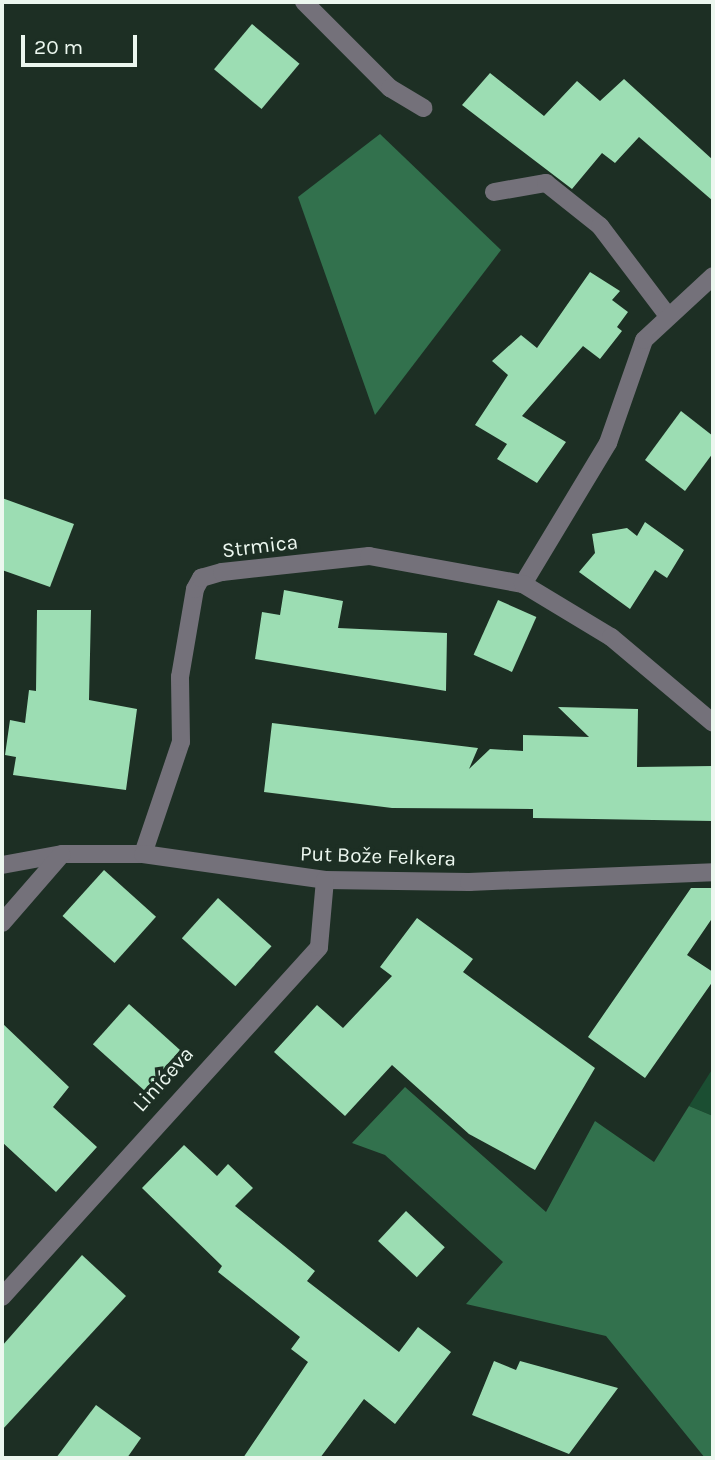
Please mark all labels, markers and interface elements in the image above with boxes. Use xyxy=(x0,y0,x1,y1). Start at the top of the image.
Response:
scale bar xyxy=(24,21,140,65)
text: 20 m xyxy=(34,35,83,59)
street label: Strmica xyxy=(221,529,299,563)
street label: Put Bože Felkera xyxy=(299,841,457,871)
street label: Linićeva xyxy=(127,1041,199,1117)

